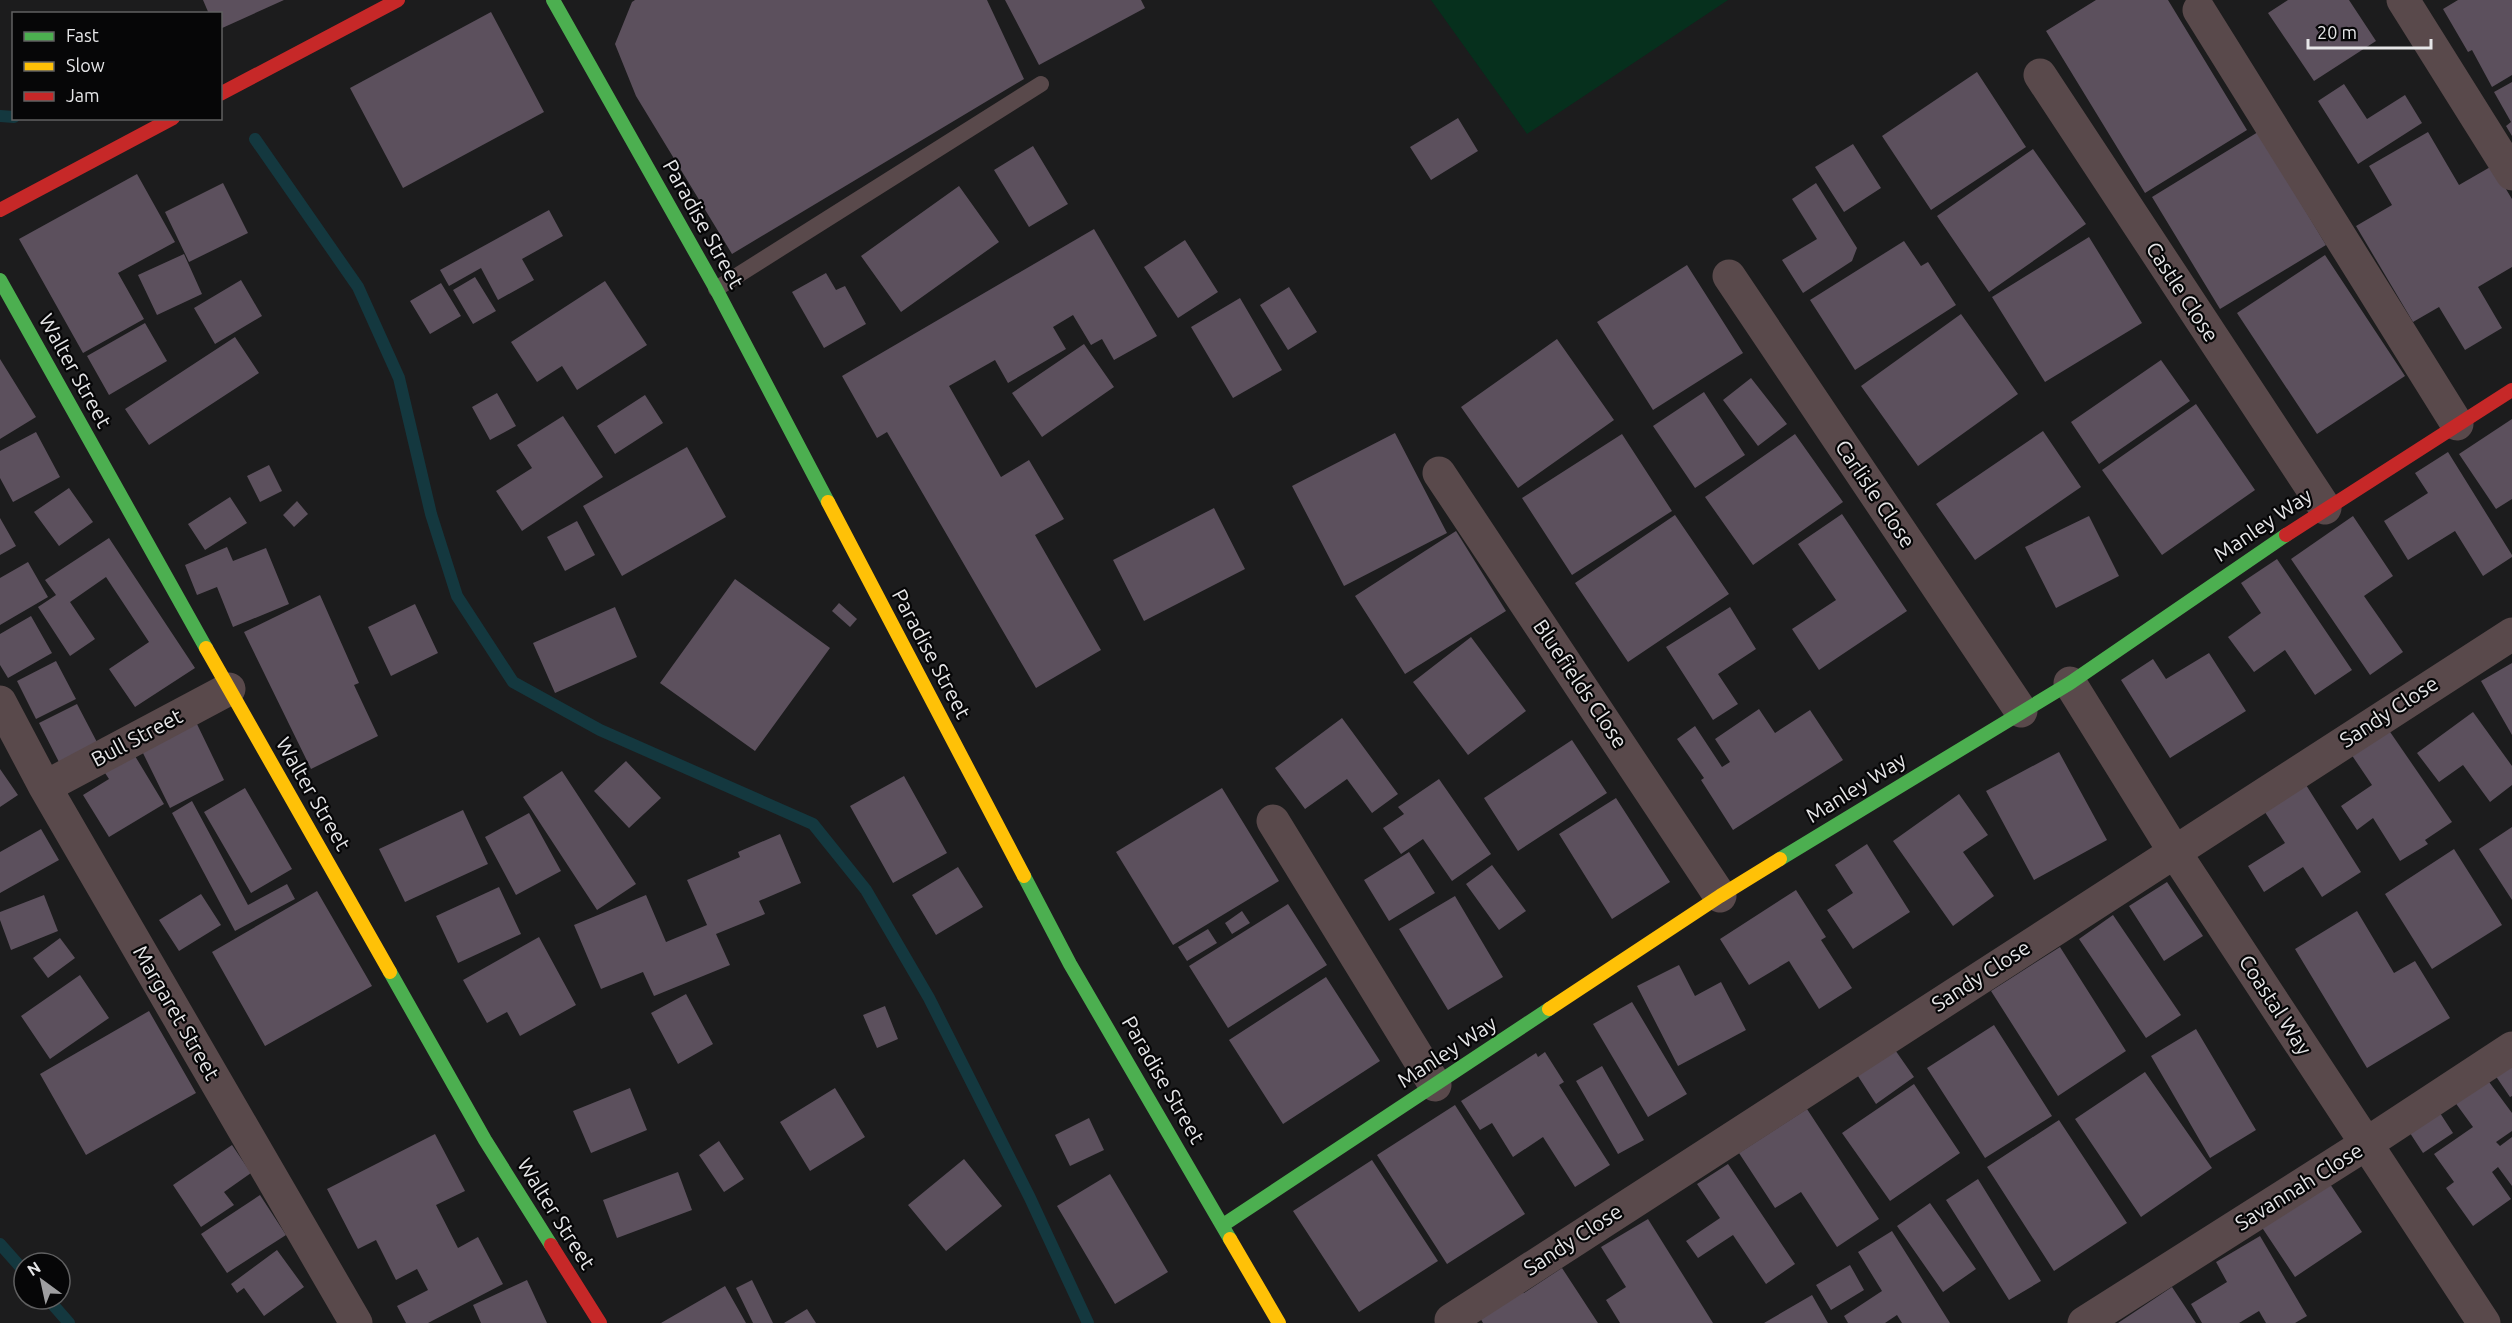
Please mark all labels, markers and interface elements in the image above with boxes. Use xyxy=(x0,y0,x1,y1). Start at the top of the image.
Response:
legend xyxy=(12,12,222,120)
scale bar xyxy=(2308,12,2431,50)
text: 20 m xyxy=(2317,22,2357,42)
text: Fast xyxy=(66,25,99,45)
text: Slow xyxy=(66,55,105,75)
text: Jam xyxy=(66,85,100,105)
street label: Paradise Street xyxy=(659,155,749,292)
street label: Castle Close xyxy=(2142,237,2224,346)
street label: Walter Street xyxy=(35,309,117,432)
street label: Carlisle Close xyxy=(1831,435,1921,552)
street label: Manley Way xyxy=(2209,483,2316,566)
street label: Paradise Street xyxy=(888,585,976,722)
street label: Bluefields Close xyxy=(1529,614,1633,752)
street label: Sandy Close xyxy=(2335,670,2442,752)
street label: Bull Street xyxy=(87,703,186,771)
street label: Walter Street xyxy=(272,733,356,854)
street label: Manley Way xyxy=(1801,747,1910,827)
street label: Sandy Close xyxy=(1927,934,2034,1016)
street label: Margaret Street xyxy=(129,941,225,1084)
street label: Coastal Way xyxy=(2235,950,2317,1059)
street label: Manley Way xyxy=(1393,1010,1500,1092)
street label: Paradise Street xyxy=(1118,1011,1210,1148)
street label: Savannah Close xyxy=(2230,1137,2367,1235)
street label: Walter Street xyxy=(513,1153,601,1273)
street label: Sandy Close xyxy=(1519,1198,1626,1280)
north arrow xyxy=(12,1251,72,1311)
text: N xyxy=(24,1258,44,1279)

